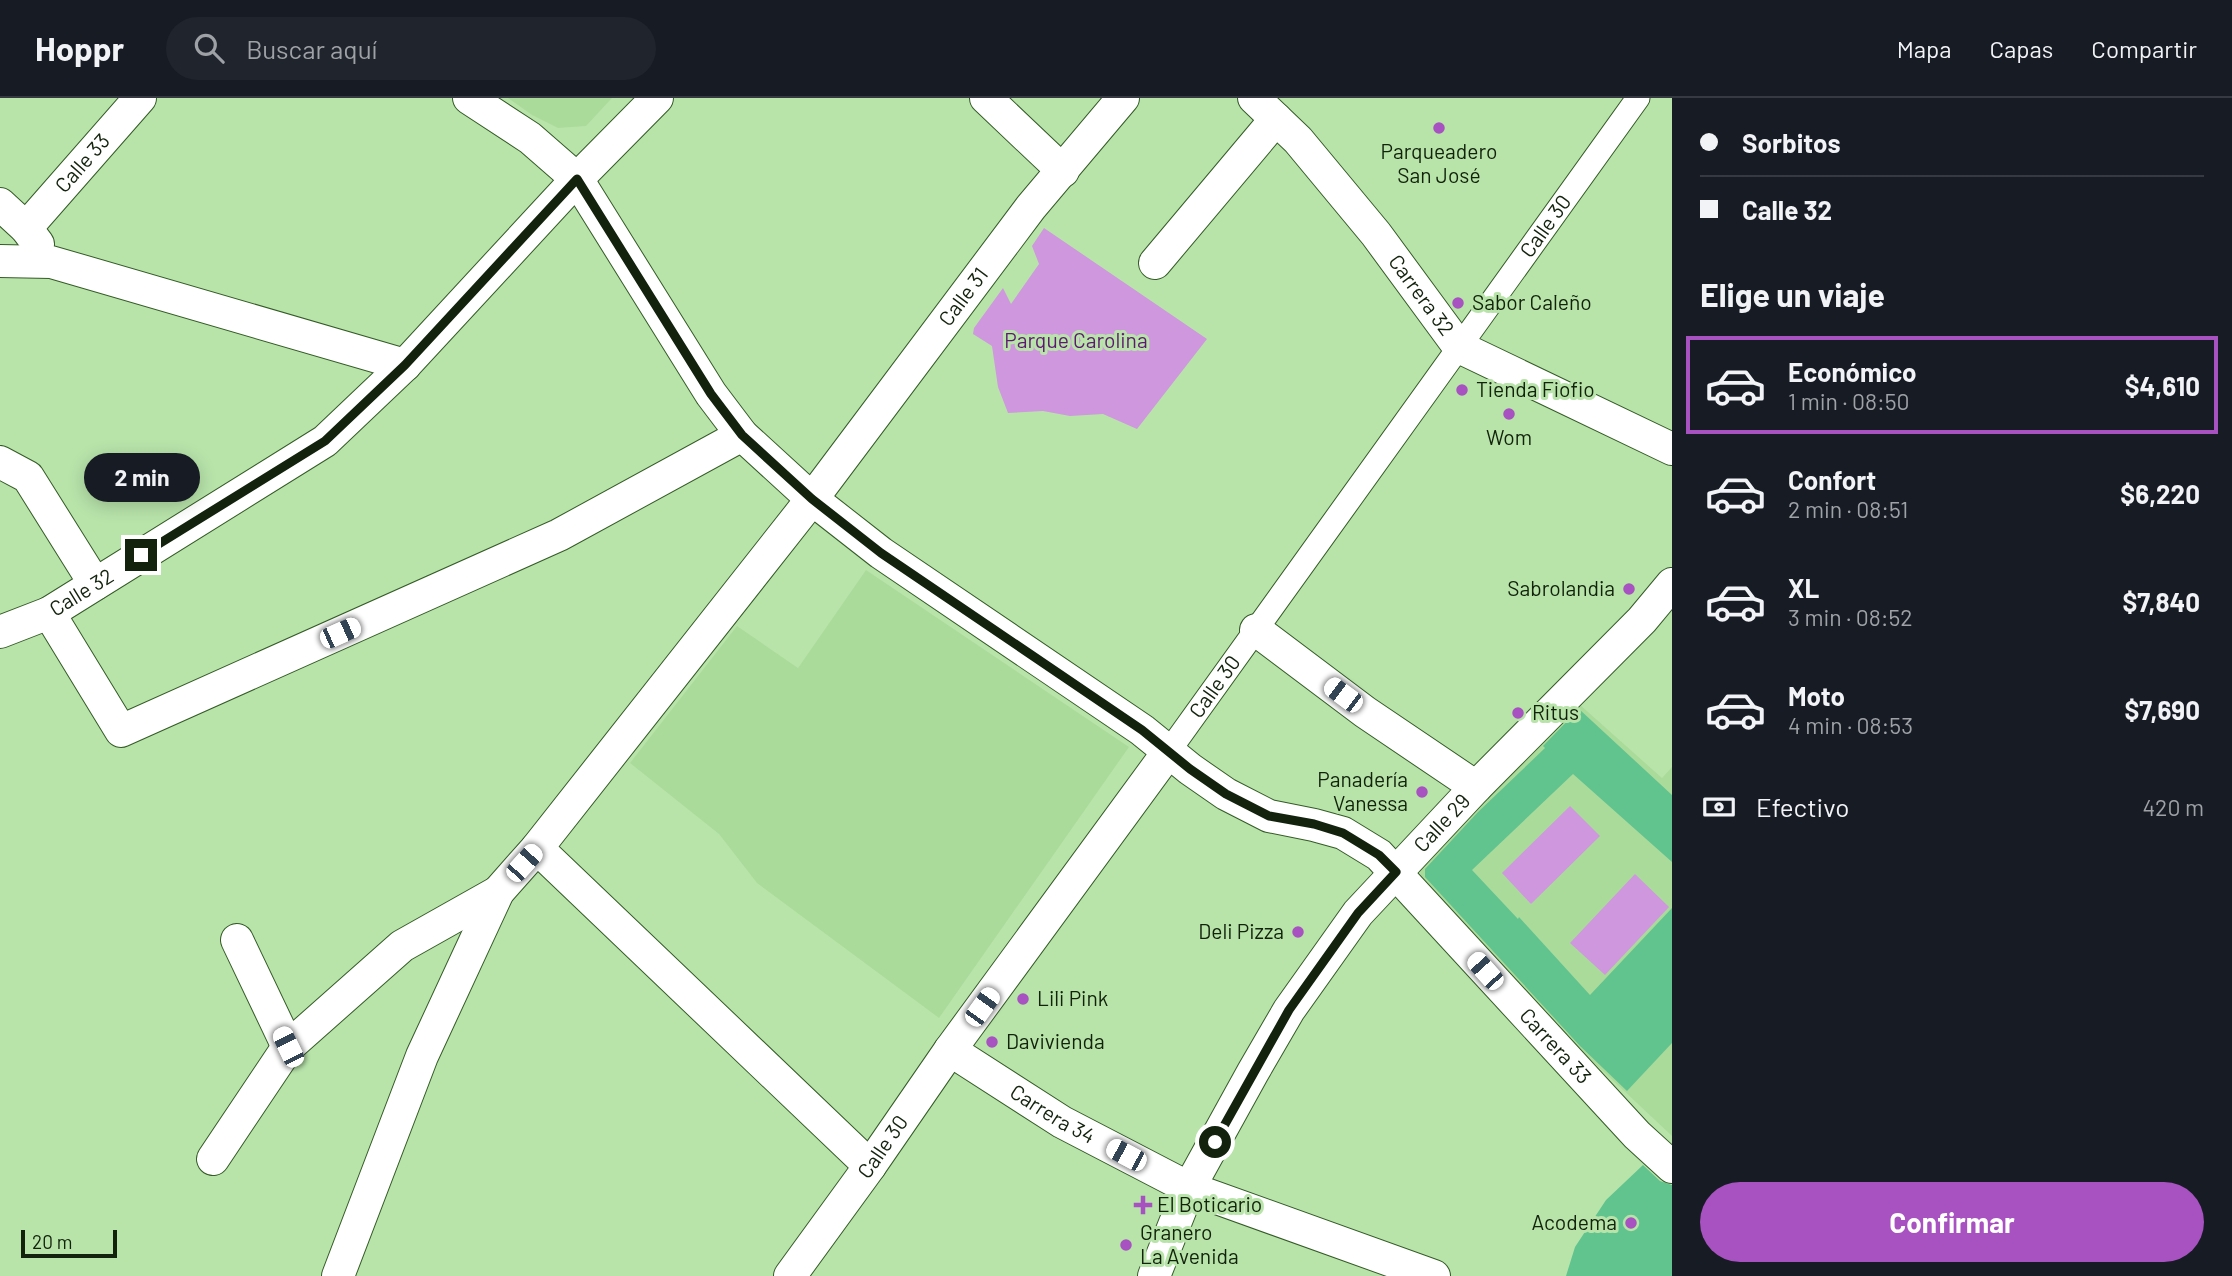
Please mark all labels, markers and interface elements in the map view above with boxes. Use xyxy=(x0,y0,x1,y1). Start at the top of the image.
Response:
search box xyxy=(166,17,656,80)
text: Hoppr xyxy=(35,28,124,68)
icon: search xyxy=(190,29,228,67)
text: Buscar aquí xyxy=(246,33,377,64)
text: Mapa xyxy=(1897,34,1952,63)
text: Capas xyxy=(1990,34,2053,63)
text: Compartir xyxy=(2091,34,2197,63)
marker: Parqueadero San José xyxy=(1431,120,1447,136)
text: Sorbitos xyxy=(1742,127,1841,158)
street label: Calle 33 xyxy=(49,128,114,197)
place label: Parqueadero San José xyxy=(1381,138,1497,187)
street label: Calle 30 xyxy=(1514,189,1576,262)
text: Calle 32 xyxy=(1742,194,1832,225)
street label: Carrera 32 xyxy=(1384,249,1460,340)
street label: Calle 31 xyxy=(932,262,992,330)
text: Elige un viaje xyxy=(1700,275,1885,313)
place label: Sabor Caleño xyxy=(1472,289,1592,314)
marker: Sabor Caleño xyxy=(1450,295,1466,311)
park label: Parque Carolina xyxy=(1004,327,1148,352)
icon: car xyxy=(1704,354,1767,417)
text: Económico xyxy=(1788,356,1917,387)
text: $4,610 xyxy=(2125,370,2200,401)
place label: Tienda Fiofio xyxy=(1476,376,1595,401)
marker: Tienda Fiofio xyxy=(1454,382,1470,398)
text: 1 min · 08:50 xyxy=(1788,387,1910,415)
marker: Wom xyxy=(1501,406,1517,422)
place label: Wom xyxy=(1486,424,1532,449)
callout: 2 min xyxy=(83,454,199,503)
icon: car xyxy=(1704,462,1767,525)
text: 2 min xyxy=(114,463,170,491)
text: Confort xyxy=(1788,464,1876,495)
text: $6,220 xyxy=(2120,478,2200,509)
text: 2 min · 08:51 xyxy=(1788,495,1908,523)
route end xyxy=(125,539,157,571)
street label: Calle 32 xyxy=(44,562,117,621)
icon: car xyxy=(1704,570,1767,633)
text: XL xyxy=(1788,572,1819,603)
place label: Sabrolandia xyxy=(1507,575,1615,600)
marker: Sabrolandia xyxy=(1621,581,1637,597)
text: $7,840 xyxy=(2122,586,2200,617)
text: 3 min · 08:52 xyxy=(1788,603,1913,631)
car xyxy=(317,615,364,651)
street label: Calle 30 xyxy=(1183,650,1245,722)
car xyxy=(1320,674,1367,716)
icon: car xyxy=(1704,678,1767,741)
text: Moto xyxy=(1788,680,1845,711)
text: $7,690 xyxy=(2124,694,2200,725)
place label: Ritus xyxy=(1532,699,1579,724)
marker: Ritus xyxy=(1510,705,1526,721)
text: 4 min · 08:53 xyxy=(1788,711,1913,739)
place label: Panadería Vanessa xyxy=(1317,766,1408,815)
marker: Panadería Vanessa xyxy=(1414,784,1430,800)
street label: Calle 29 xyxy=(1408,788,1474,856)
icon: cash xyxy=(1700,788,1738,826)
text: Efectivo xyxy=(1756,791,1849,822)
text: 420 m xyxy=(2142,793,2204,821)
car xyxy=(503,840,546,886)
place label: Deli Pizza xyxy=(1198,918,1284,943)
marker: Deli Pizza xyxy=(1290,924,1306,940)
car xyxy=(1464,948,1507,994)
car xyxy=(962,984,1003,1030)
place label: Lili Pink xyxy=(1037,985,1108,1010)
marker: Lili Pink xyxy=(1015,991,1031,1007)
street label: Carrera 33 xyxy=(1515,1002,1597,1088)
car xyxy=(270,1024,307,1070)
place label: Davivienda xyxy=(1006,1028,1105,1053)
marker: Davivienda xyxy=(984,1034,1000,1050)
street label: Carrera 34 xyxy=(1006,1078,1100,1148)
street label: Calle 30 xyxy=(851,1110,912,1183)
route start xyxy=(1199,1126,1231,1158)
car xyxy=(1103,1136,1150,1174)
button: Confirmar xyxy=(1700,1182,2204,1262)
place label: El Boticario xyxy=(1157,1191,1262,1216)
marker: El Boticario xyxy=(1135,1197,1151,1213)
place label: Acodema xyxy=(1531,1209,1617,1234)
marker: Acodema xyxy=(1623,1215,1639,1231)
place label: Granero La Avenida xyxy=(1140,1219,1239,1268)
scale bar xyxy=(21,1227,117,1259)
text: 20 m xyxy=(32,1230,72,1253)
marker: Granero La Avenida xyxy=(1118,1237,1134,1253)

